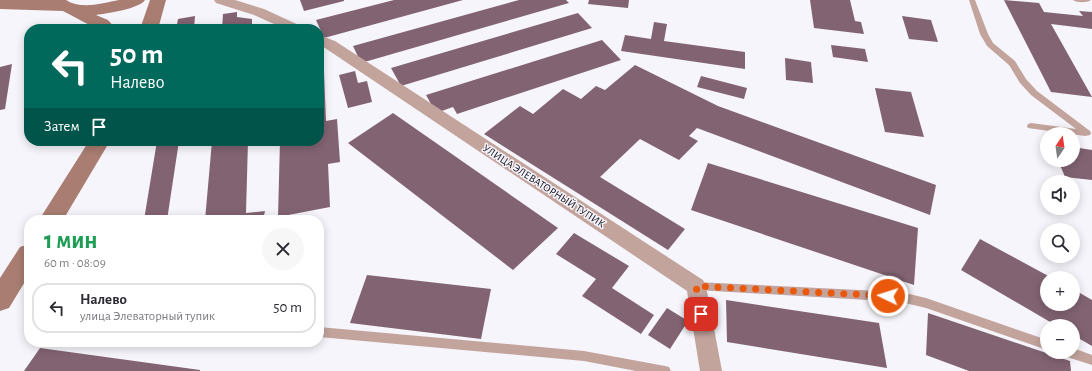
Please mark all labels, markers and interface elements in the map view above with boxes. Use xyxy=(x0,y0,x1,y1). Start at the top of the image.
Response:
icon: left xyxy=(44,40,96,92)
text: 50 m xyxy=(110,41,164,69)
text: Налево xyxy=(110,74,164,92)
icon: arrive xyxy=(88,116,110,138)
text: Затем xyxy=(44,119,80,134)
north arrow xyxy=(1040,127,1080,167)
map controls xyxy=(1040,127,1080,359)
street label: УЛИЦА ЭЛЕВАТОРНЫЙ ТУПИК xyxy=(481,142,607,230)
button: sound xyxy=(1040,175,1080,215)
button: search xyxy=(1040,223,1080,263)
button: close xyxy=(262,228,304,270)
text: 1 мин xyxy=(44,229,98,253)
text: 60 m · 08:09 xyxy=(44,257,106,270)
button: + xyxy=(1040,271,1080,311)
position arrow xyxy=(867,275,909,317)
text: Налево xyxy=(80,292,127,307)
icon: left xyxy=(46,297,68,319)
pin xyxy=(684,297,718,331)
text: 50 m xyxy=(273,300,302,315)
icon: arrive xyxy=(690,303,712,325)
text: улица Элеваторный тупик xyxy=(80,310,215,323)
button: − xyxy=(1040,319,1080,359)

